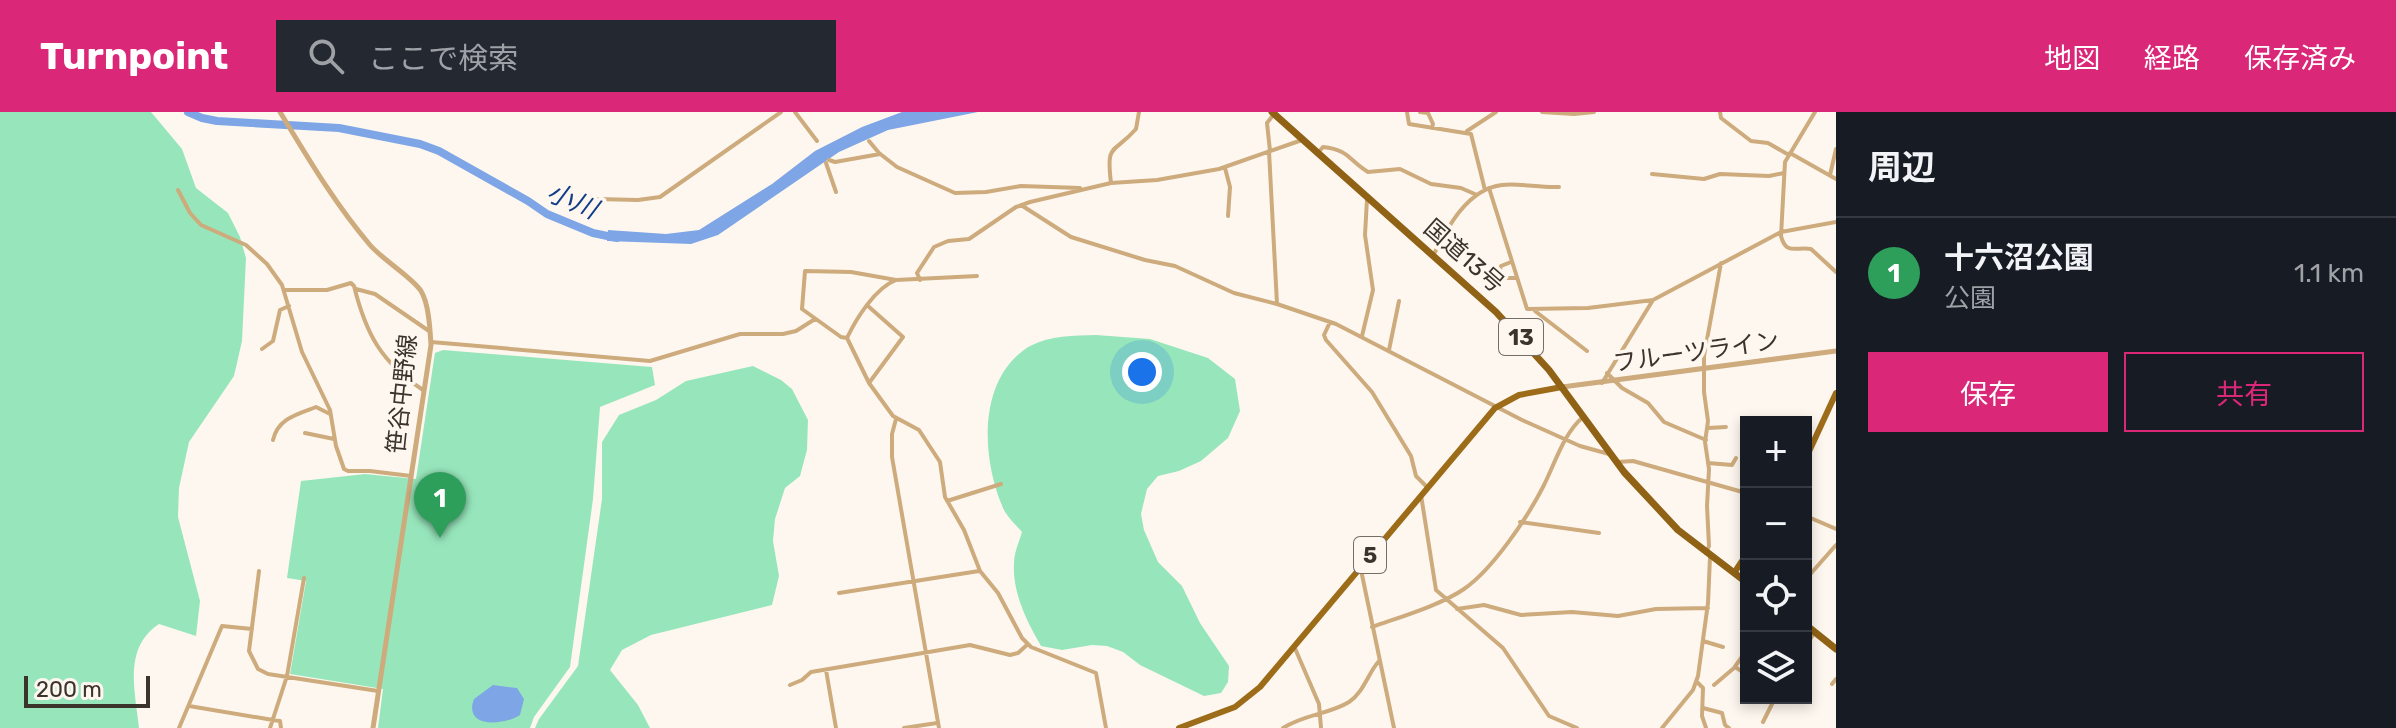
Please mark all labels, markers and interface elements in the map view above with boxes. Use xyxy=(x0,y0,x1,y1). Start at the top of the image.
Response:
search box xyxy=(276,20,836,92)
text: Turnpoint xyxy=(40,33,228,79)
icon: search xyxy=(304,34,348,78)
text: ここで検索 xyxy=(368,41,518,77)
text: 地図 xyxy=(2044,42,2100,75)
text: 経路 xyxy=(2144,42,2200,75)
text: 保存済み xyxy=(2244,42,2356,75)
text: 周辺 xyxy=(1868,147,1936,188)
water label: 小川 xyxy=(542,177,605,227)
street label: 国道13号 xyxy=(1418,214,1510,298)
text: 十六沼公園 xyxy=(1944,240,2094,276)
text: 1 xyxy=(1888,258,1900,289)
text: 1.1 km xyxy=(2294,258,2364,289)
text: 公園 xyxy=(1944,283,1996,314)
road number: 13 xyxy=(1499,319,1543,355)
street label: フルーツライン xyxy=(1611,326,1781,378)
street label: 笹谷中野線 xyxy=(382,333,422,455)
your location xyxy=(1122,352,1162,392)
button: 保存 xyxy=(1868,352,2108,432)
button: 共有 xyxy=(2124,352,2364,432)
map controls xyxy=(1740,416,1812,704)
button: + xyxy=(1740,416,1812,488)
pin: 1 xyxy=(414,472,466,538)
button: − xyxy=(1740,488,1812,560)
road number: 5 xyxy=(1354,537,1386,573)
button: locate xyxy=(1740,560,1812,632)
button: layers xyxy=(1740,632,1812,704)
scale bar xyxy=(24,672,150,708)
text: 200 m xyxy=(36,676,102,703)

